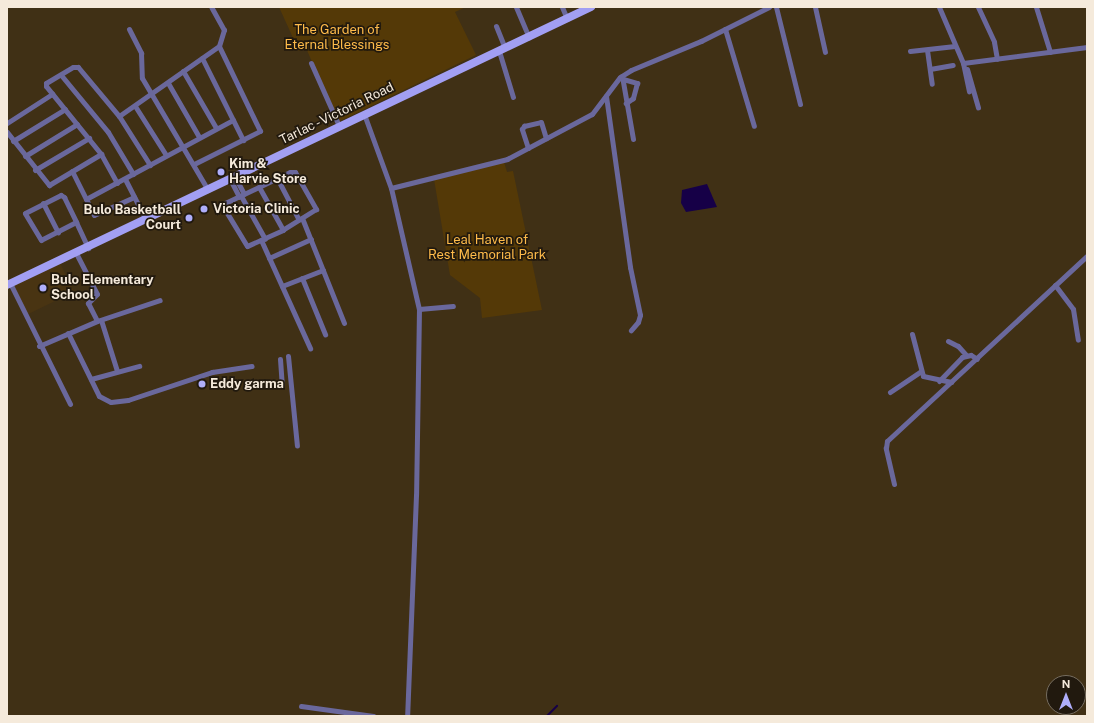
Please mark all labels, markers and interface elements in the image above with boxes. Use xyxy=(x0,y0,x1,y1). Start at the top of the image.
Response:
park label: The Garden of Eternal Blessings xyxy=(285,23,389,54)
street label: Tarlac - Victoria Road xyxy=(276,79,398,149)
place label: Kim & Harvie Store xyxy=(229,157,307,188)
marker: Kim & Harvie Store xyxy=(216,167,226,177)
place label: Victoria Clinic xyxy=(213,201,300,217)
place label: Bulo Basketball Court xyxy=(84,203,181,234)
marker: Victoria Clinic xyxy=(198,203,210,215)
marker: Bulo Basketball Court xyxy=(184,213,194,223)
park label: Leal Haven of Rest Memorial Park xyxy=(428,233,546,264)
place label: Bulo Elementary School xyxy=(51,273,154,304)
marker: Bulo Elementary School xyxy=(38,283,48,293)
place label: Eddy garma xyxy=(210,376,284,392)
marker: Eddy garma xyxy=(197,379,207,389)
north arrow xyxy=(1046,675,1086,715)
text: N xyxy=(1062,678,1070,690)

